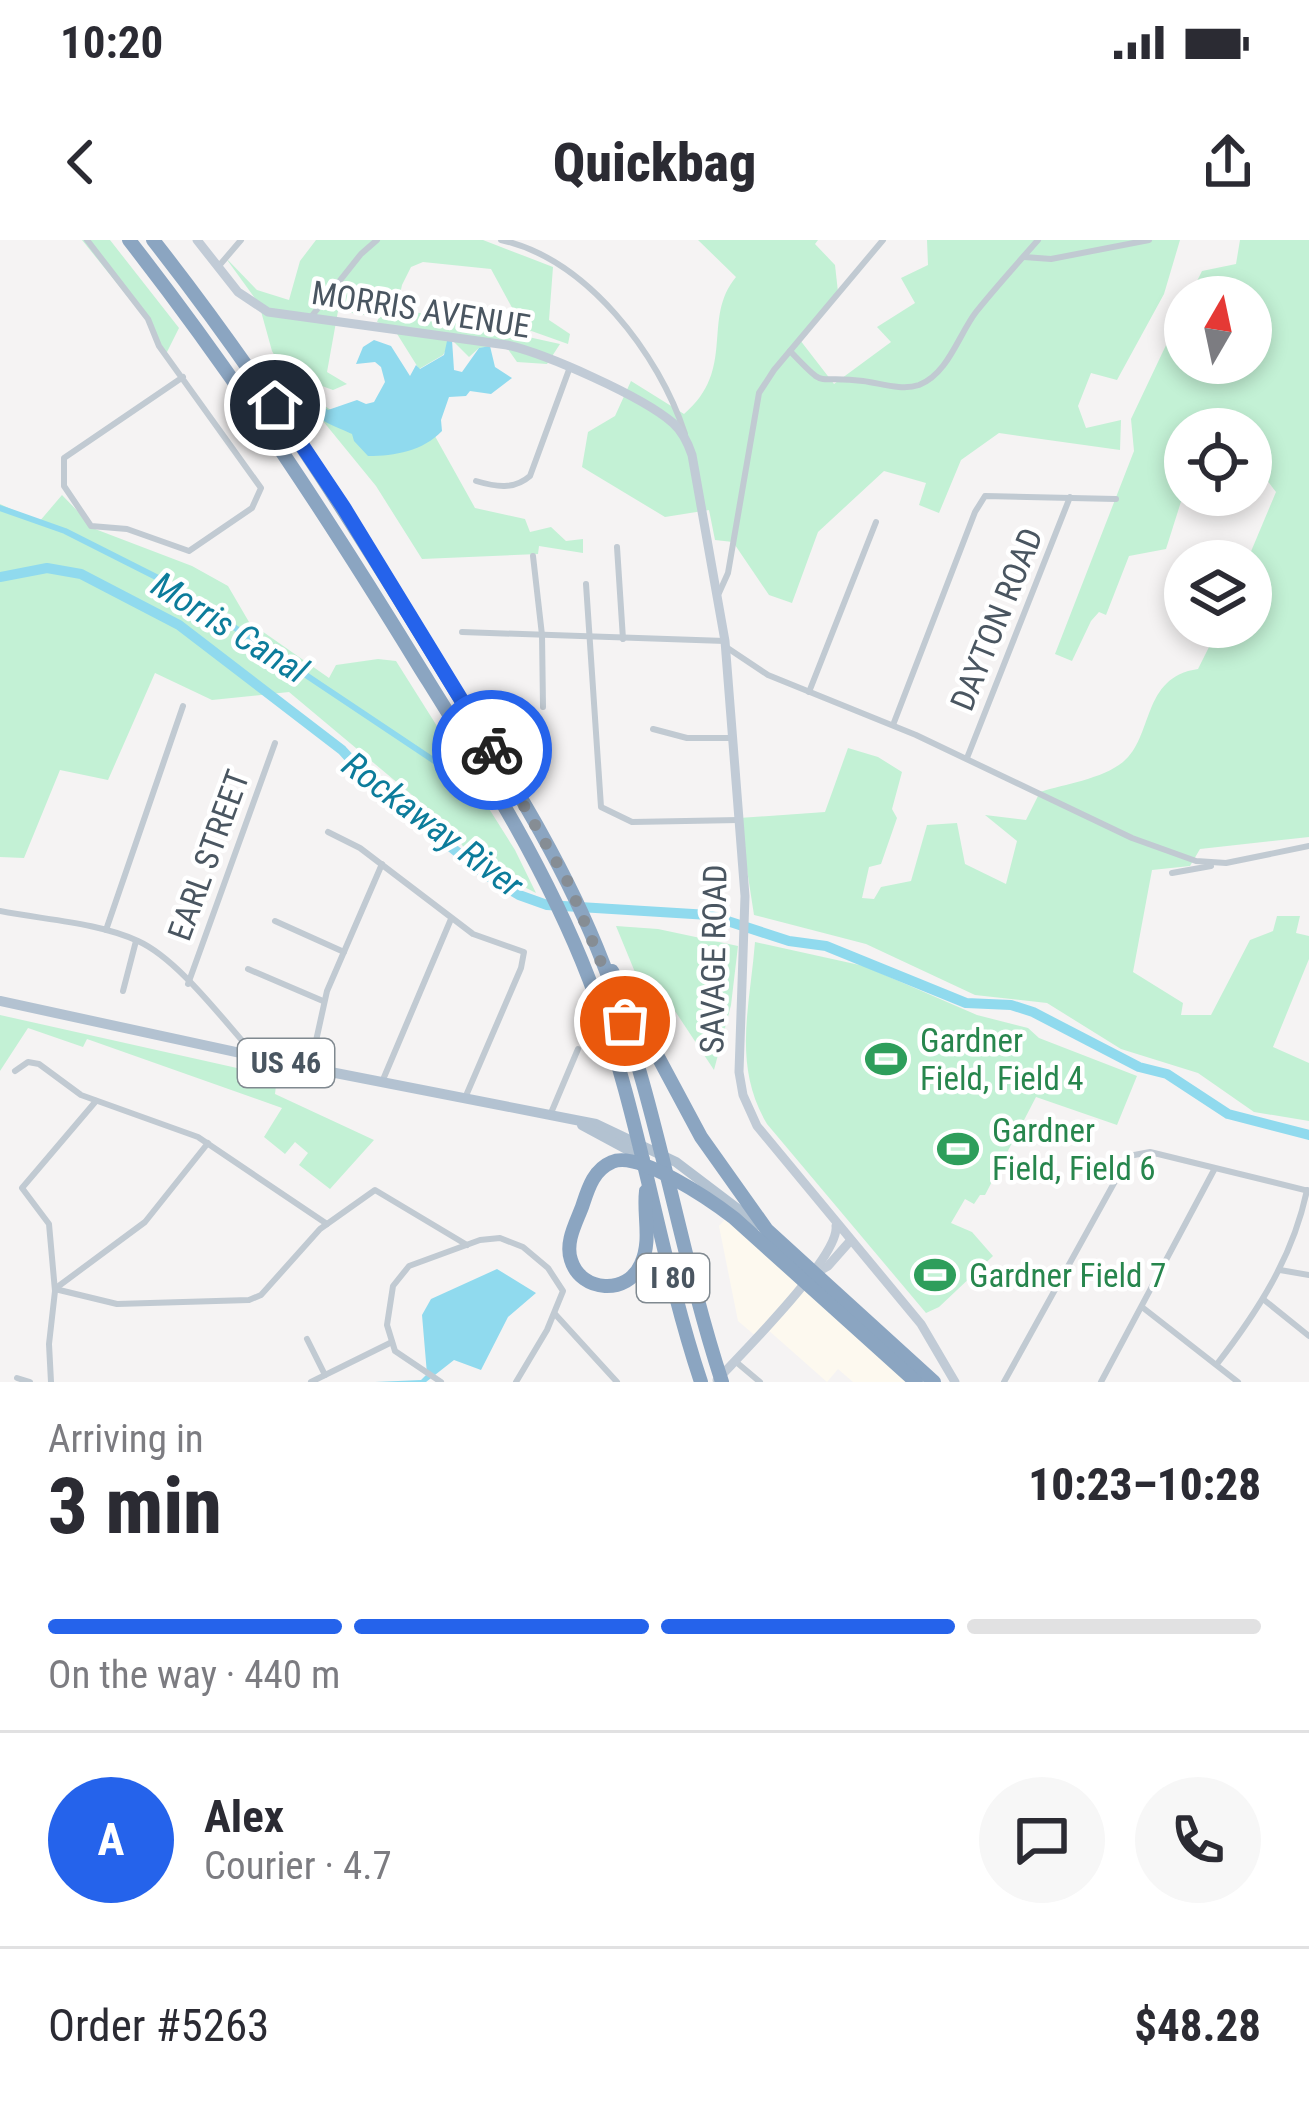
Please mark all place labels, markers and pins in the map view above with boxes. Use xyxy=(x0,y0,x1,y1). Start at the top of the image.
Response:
pin xyxy=(224,354,326,456)
pin xyxy=(574,970,676,1072)
place label: Gardner Field, Field 4 xyxy=(920,1021,1084,1098)
sports icon: Gardner Field, Field 4 xyxy=(863,1036,909,1082)
place label: Gardner Field, Field 6 xyxy=(992,1111,1156,1188)
sports icon: Gardner Field, Field 6 xyxy=(935,1126,981,1172)
sports icon: Gardner Field 7 xyxy=(912,1252,958,1298)
place label: Gardner Field 7 xyxy=(969,1256,1166,1295)

